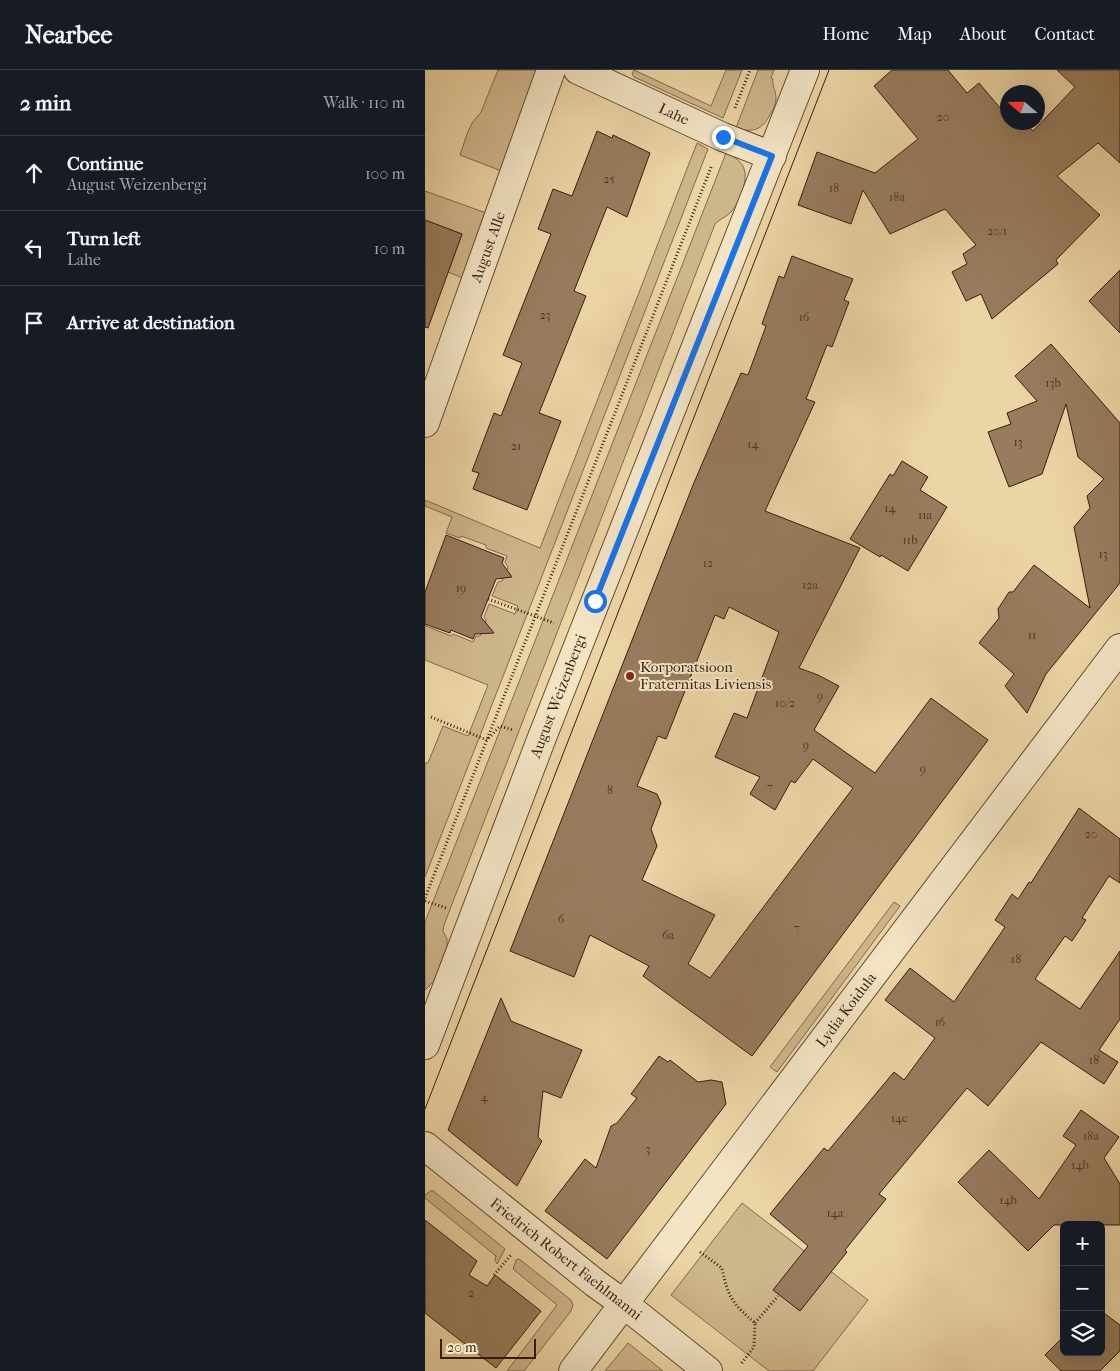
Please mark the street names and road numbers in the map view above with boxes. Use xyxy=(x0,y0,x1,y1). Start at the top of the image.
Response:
street label: Lahe xyxy=(656,99,693,129)
street label: August Alle xyxy=(467,208,509,286)
street label: August Weizenbergi xyxy=(526,631,590,761)
street label: Lydia Koidula xyxy=(812,968,881,1051)
street label: Friedrich Robert Faehlmanni xyxy=(486,1194,646,1324)

